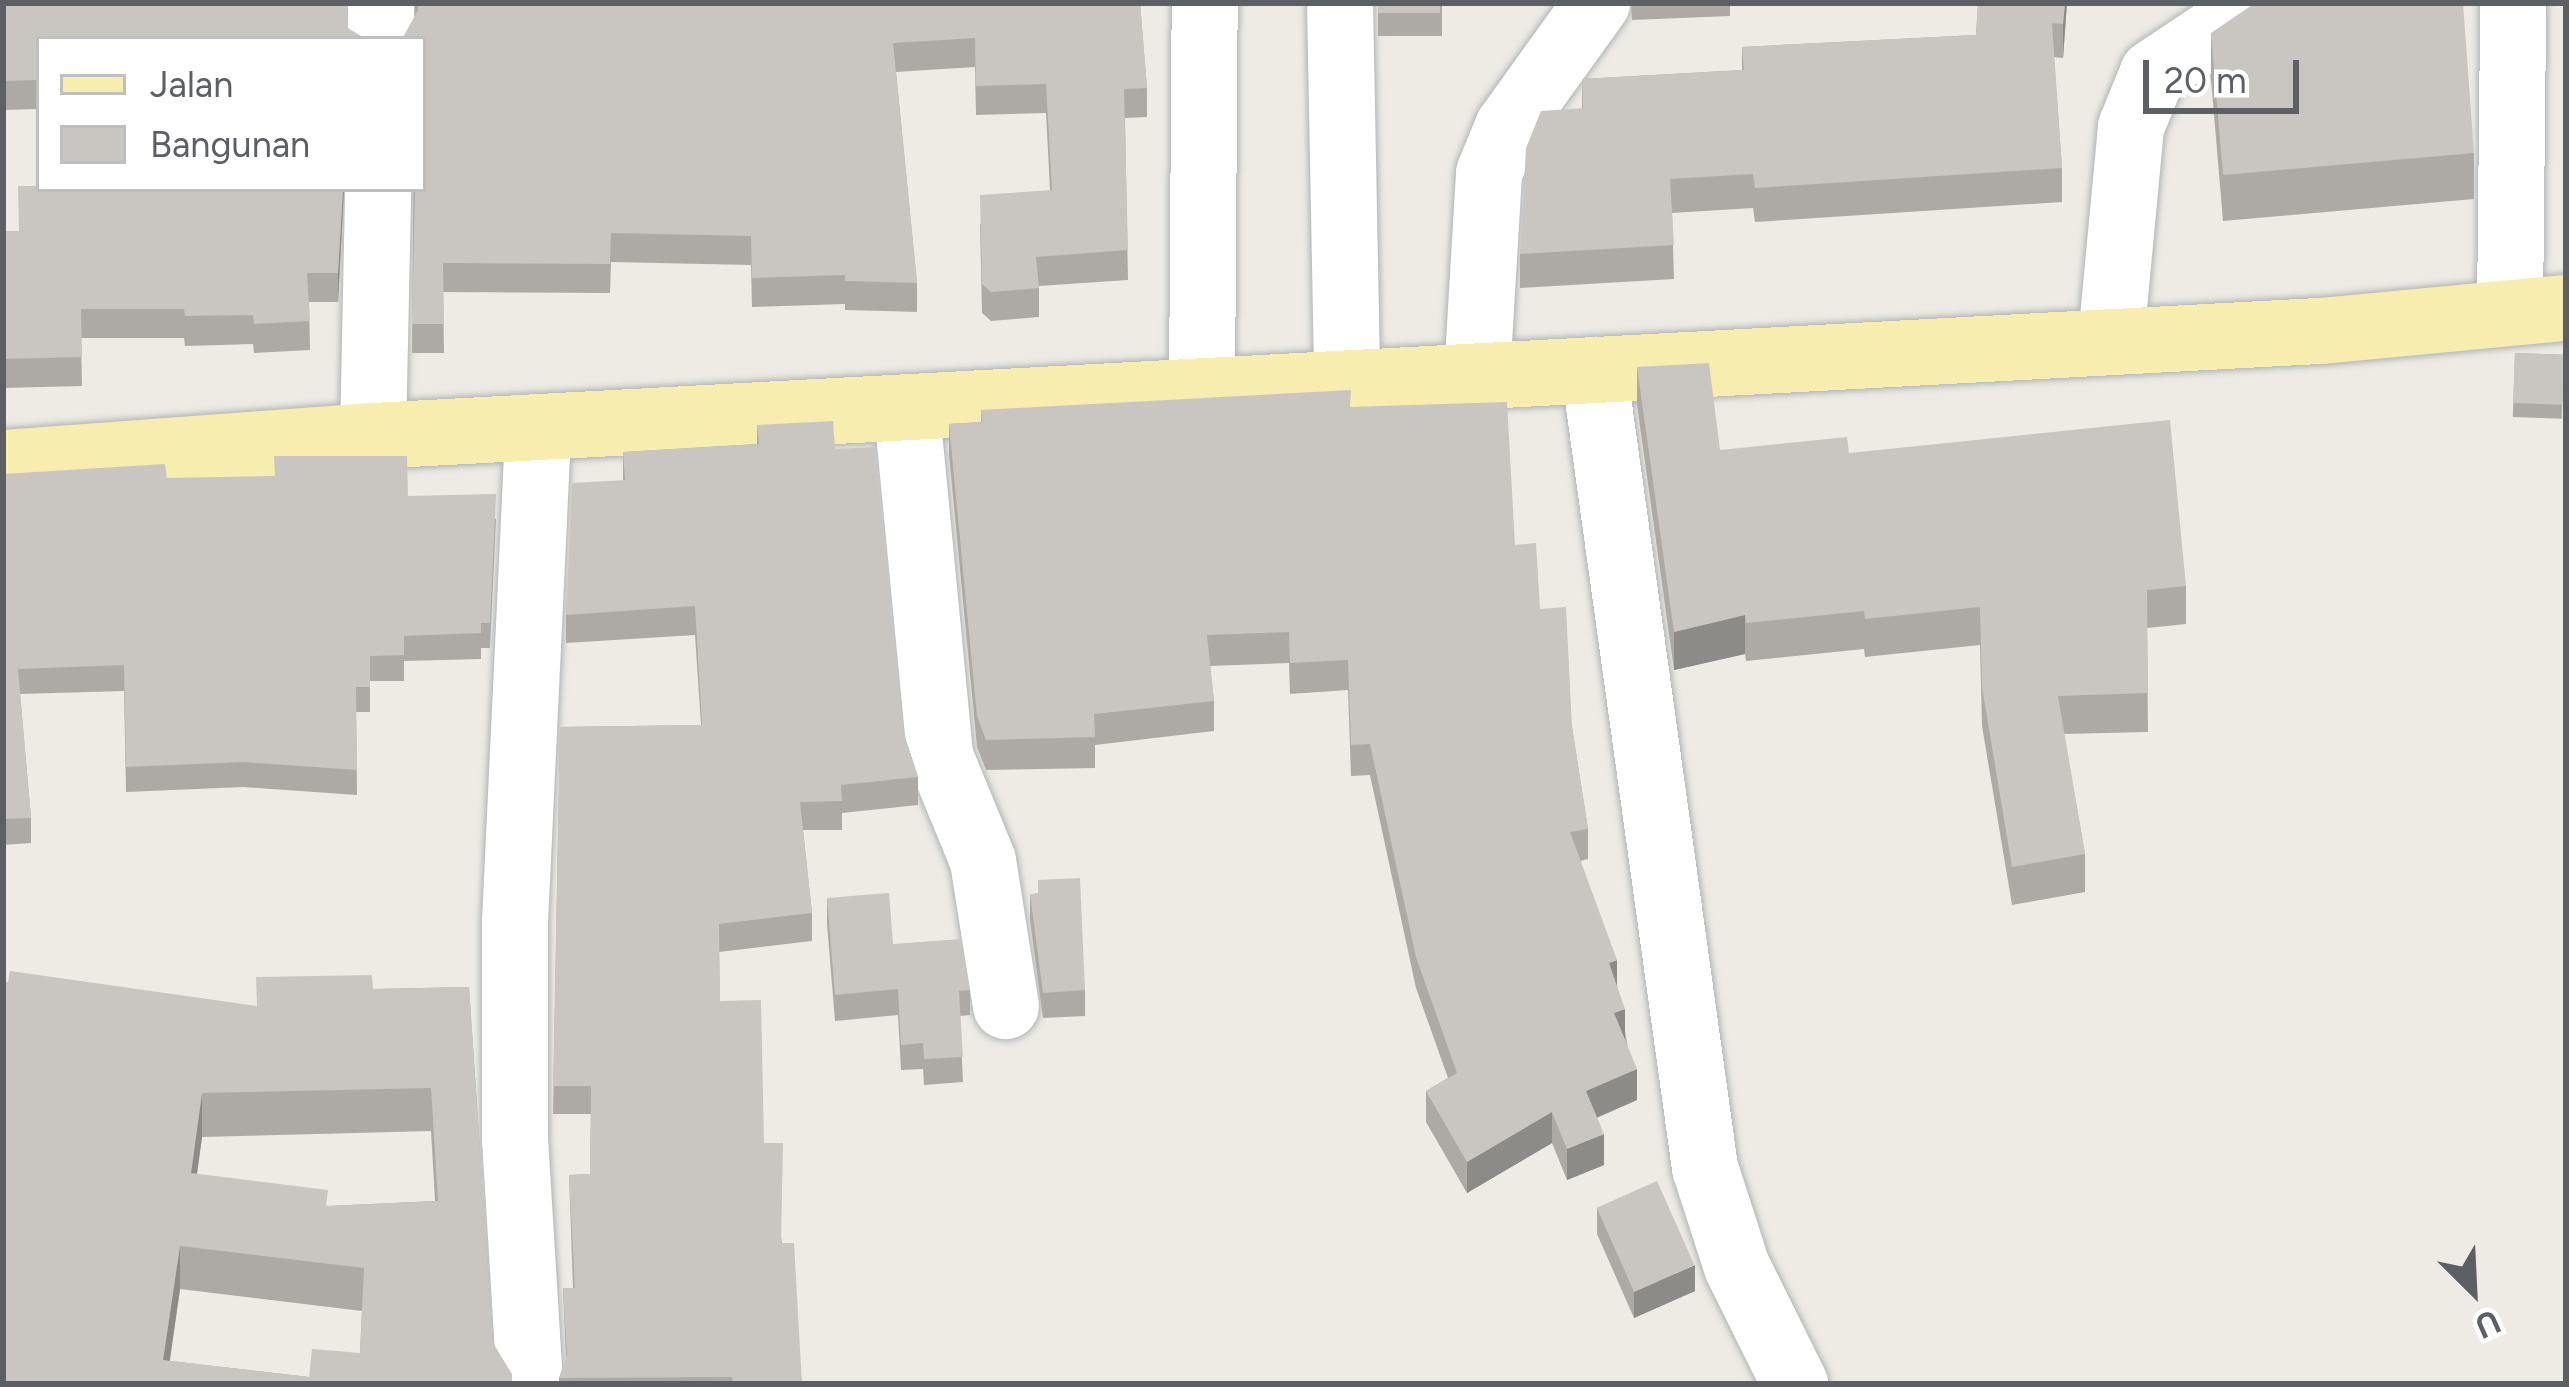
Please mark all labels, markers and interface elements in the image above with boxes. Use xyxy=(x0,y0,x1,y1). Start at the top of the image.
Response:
legend xyxy=(36,36,426,192)
scale bar xyxy=(2149,36,2305,110)
text: 20 m xyxy=(2164,59,2247,102)
text: Jalan xyxy=(150,63,233,106)
text: Bangunan xyxy=(150,123,310,166)
north arrow xyxy=(2413,1231,2533,1351)
text: U xyxy=(2469,1302,2506,1347)

